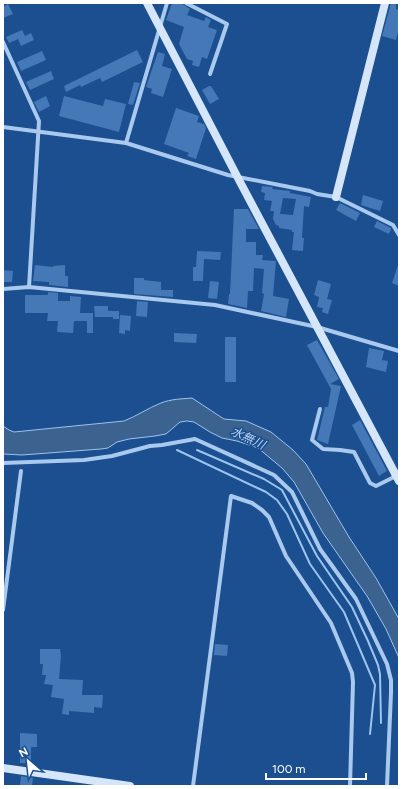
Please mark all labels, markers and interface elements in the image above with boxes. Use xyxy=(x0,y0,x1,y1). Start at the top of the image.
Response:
water label: 水無川 xyxy=(229,424,269,453)
north arrow xyxy=(8,741,48,781)
text: N xyxy=(17,745,30,760)
scale bar xyxy=(266,755,366,781)
text: 100 m xyxy=(272,762,306,776)

